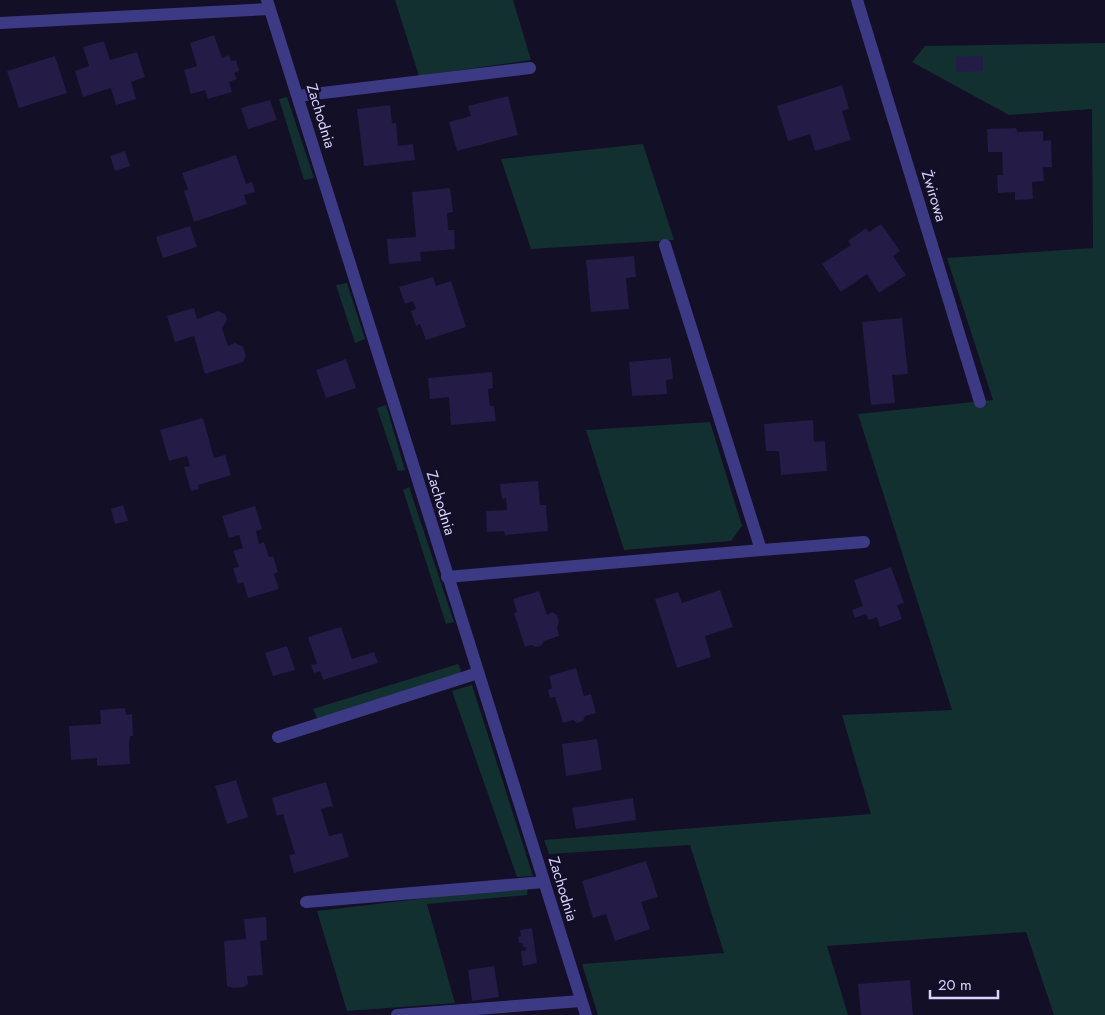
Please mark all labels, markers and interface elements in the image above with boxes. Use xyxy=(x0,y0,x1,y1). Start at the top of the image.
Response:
street label: Zachodnia xyxy=(301,81,341,151)
street label: Żwirowa xyxy=(916,168,952,224)
street label: Zachodnia xyxy=(421,468,461,538)
street label: Zachodnia xyxy=(543,854,583,924)
scale bar xyxy=(930,968,998,1000)
text: 20 m xyxy=(938,974,972,996)

